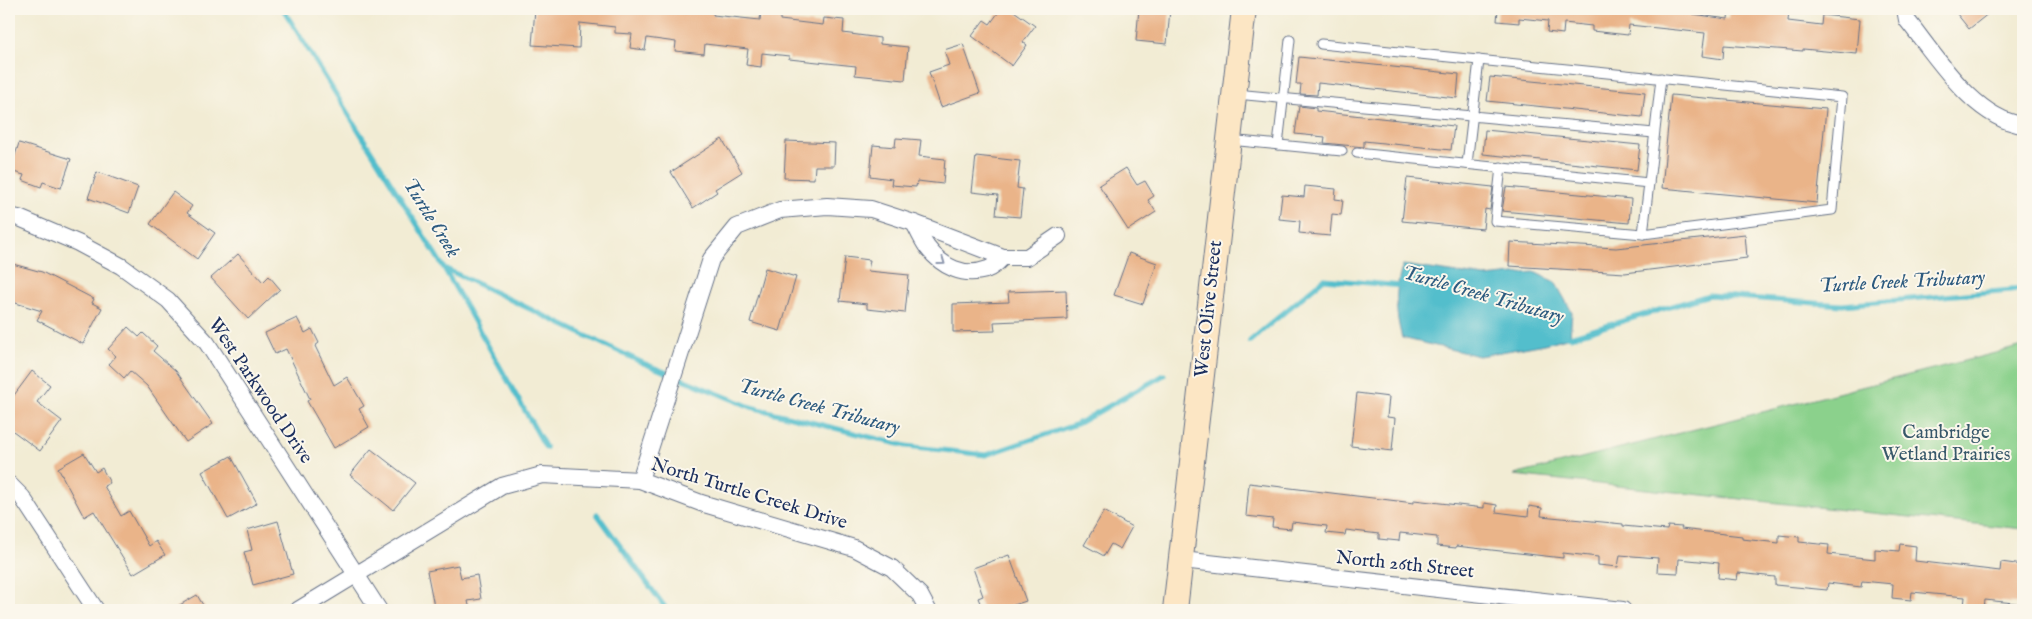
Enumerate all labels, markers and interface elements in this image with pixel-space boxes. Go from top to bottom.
water label: Turtle Creek [397,174,465,262]
street label: West Olive Street [1190,239,1228,379]
one-way arrow [936,256,946,265]
water label: Turtle Creek Tributary [1400,260,1567,330]
water label: Turtle Creek Tributary [1818,265,1986,299]
street label: West Parkwood Drive [202,314,318,469]
water label: Turtle Creek Tributary [735,373,903,441]
park label: Cambridge Wetland Prairies [1882,421,2010,467]
street label: North Turtle Creek Drive [648,453,850,535]
street label: North 26th Street [1335,546,1476,584]

